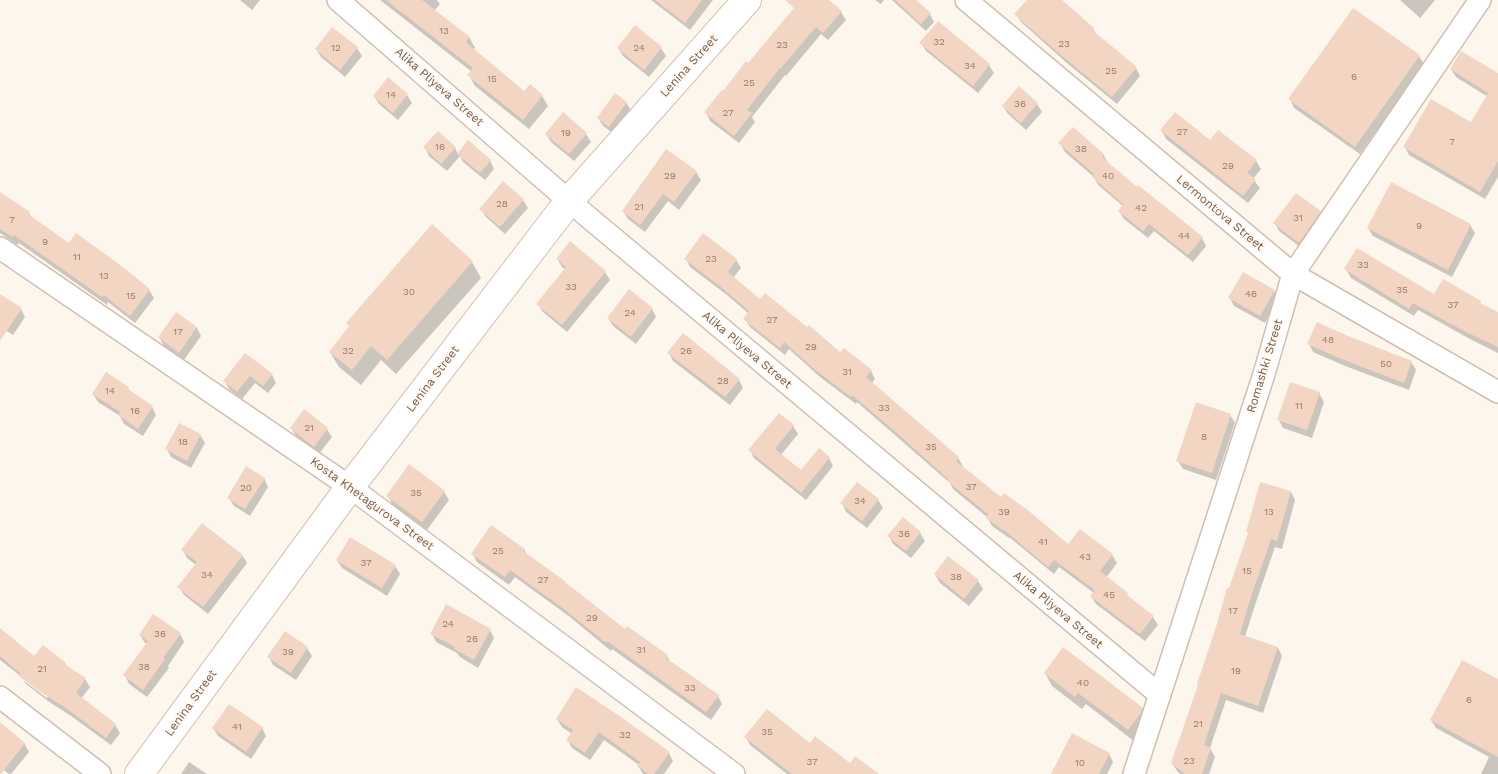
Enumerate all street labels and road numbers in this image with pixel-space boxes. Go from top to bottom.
street label: Lenina Street [657,32,721,100]
street label: Alika Pliyeva Street [392,45,486,129]
street label: Lermontova Street [1173,172,1267,254]
street label: Alika Pliyeva Street [699,308,795,392]
street label: Romashki Street [1244,317,1286,415]
street label: Lenina Street [403,343,463,415]
street label: Kosta Khetagurova Street [307,454,437,554]
street label: Alika Pliyeva Street [1010,568,1106,652]
street label: Lenina Street [162,667,220,739]

